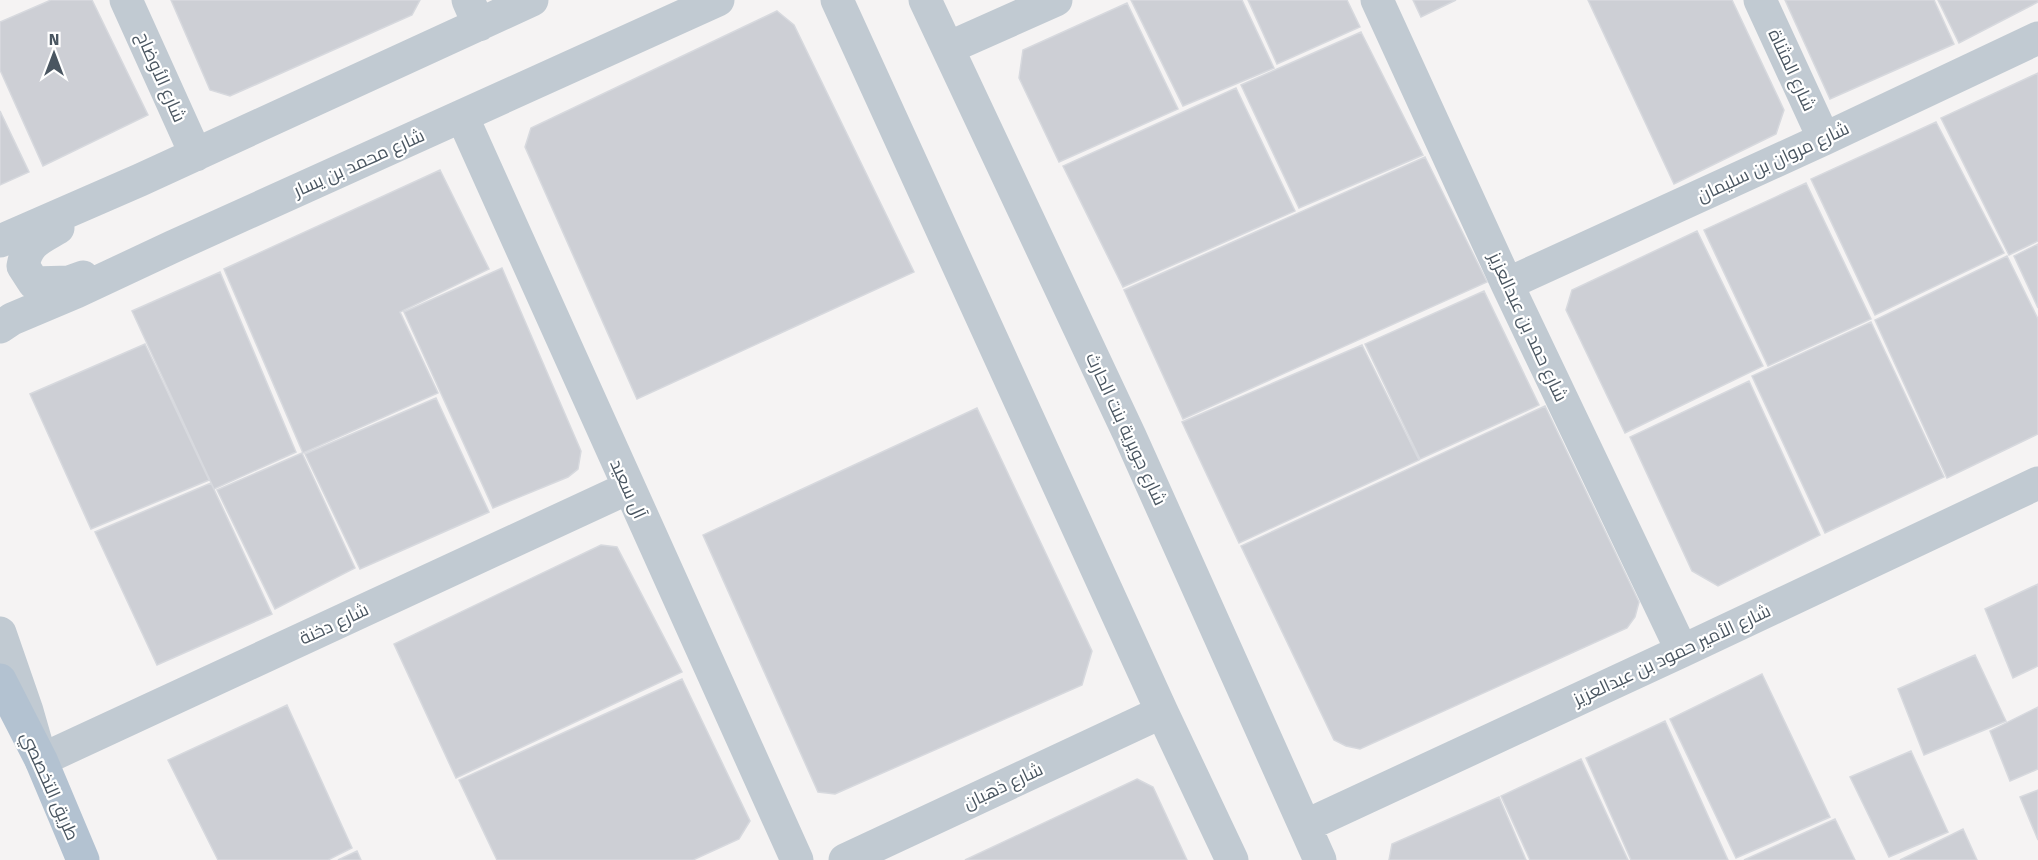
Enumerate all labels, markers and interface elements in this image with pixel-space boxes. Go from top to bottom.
north arrow [24,24,84,84]
street label: شارع المثناة [1763,25,1821,115]
street label: شارع الأوضاح [130,28,191,126]
text: N [49,30,59,49]
street label: شارع مروان بن سليمان [1693,117,1853,208]
street label: شارع محمد بن يسار [289,124,428,203]
street label: شارع حمد بن عبدالعزيز [1482,248,1572,406]
street label: شارع جويرية بنت الحارث [1080,349,1171,509]
street label: آل سعيد [605,456,651,522]
street label: شارع دخنة [296,598,373,651]
street label: شارع الأمير حمود بن عبدالعزيز [1569,600,1775,712]
street label: طريق التخصصي [14,728,84,844]
street label: شارع ذهبان [960,758,1047,815]

